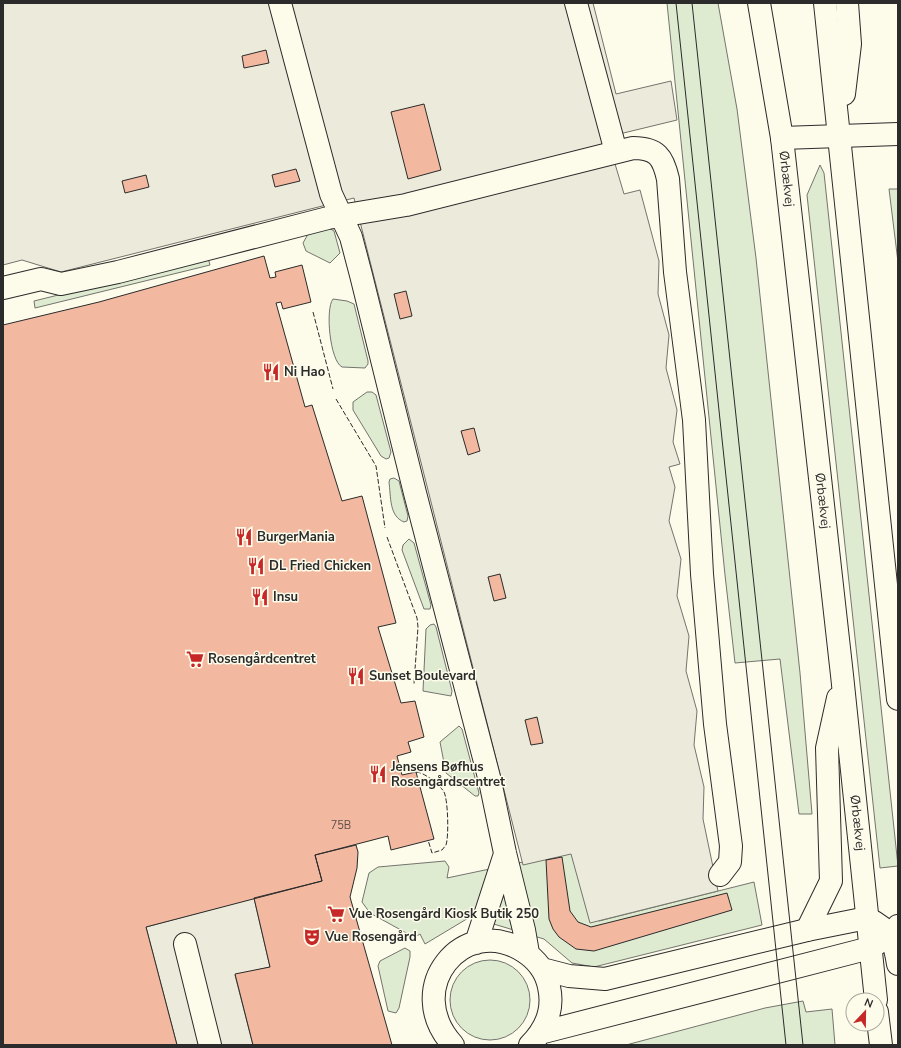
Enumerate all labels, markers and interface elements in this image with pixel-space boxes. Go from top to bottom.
street label: Ørbækvej [774,150,799,208]
restaurant icon: Ni Hao [261,362,281,382]
place label: Ni Hao [284,363,325,381]
street label: Ørbækvej [810,472,835,530]
restaurant icon: BurgerMania [234,527,254,547]
place label: BurgerMania [257,528,335,546]
restaurant icon: DL Fried Chicken [246,556,266,576]
place label: DL Fried Chicken [269,557,371,575]
restaurant icon: Insu [250,587,270,607]
place label: Insu [273,588,298,606]
supermarket icon: Rosengårdcentret [185,649,205,669]
place label: Rosengårdcentret [208,650,317,668]
restaurant icon: Sunset Boulevard [346,666,366,686]
place label: Sunset Boulevard [369,667,476,685]
place label: Jensens Bøfhus Rosengårdscentret [390,758,506,791]
restaurant icon: Jensens Bøfhus Rosengårdscentret [368,764,388,784]
street label: Ørbækvej [846,794,869,852]
house number: 75B [331,818,351,833]
supermarket icon: Vue Rosengård Kiosk Butik 250 [326,904,346,924]
place label: Vue Rosengård Kiosk Butik 250 [348,905,539,923]
theatre icon: Vue Rosengård [302,927,322,947]
place label: Vue Rosengård [324,928,417,946]
north arrow [845,992,885,1032]
text: N [862,995,875,1012]

